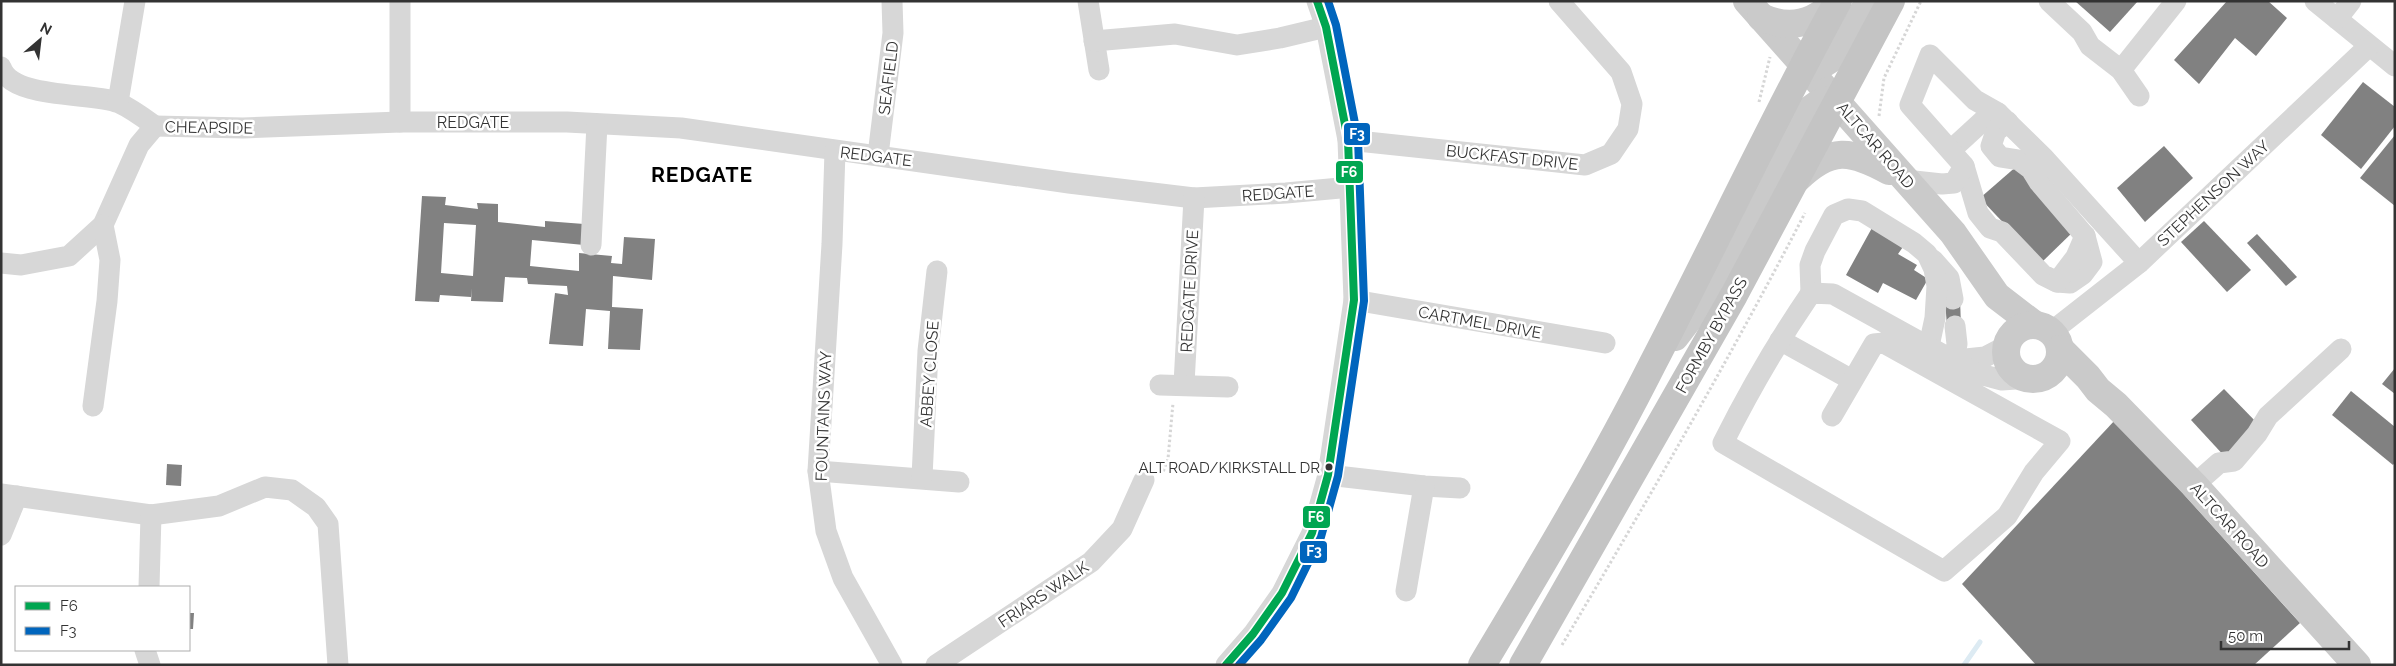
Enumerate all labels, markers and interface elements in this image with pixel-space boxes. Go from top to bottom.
north arrow [15,15,65,65]
text: N [38,19,55,38]
street label: SEAFIELD [875,40,902,116]
street label: ALTCAR ROAD [1833,98,1918,192]
street label: REDGATE [437,113,509,132]
street label: CHEAPSIDE [165,117,253,138]
line badge: F3 [1343,122,1371,146]
text: F3 [1349,126,1365,142]
street label: STEPHENSON WAY [2153,136,2274,250]
street label: BUCKFAST DRIVE [1445,141,1579,174]
street label: REDGATE [839,143,913,170]
line badge: F6 [1335,160,1364,184]
district label: REDGATE [651,162,753,187]
text: F6 [1341,164,1357,180]
street label: REDGATE [1241,181,1315,205]
street label: REDGATE DRIVE [1177,229,1202,353]
street label: FORMBY BYPASS [1672,274,1751,397]
street label: CARTMEL DRIVE [1417,302,1543,343]
street label: ABBEY CLOSE [916,320,943,428]
street label: FOUNTAINS WAY [812,350,835,482]
place label: ALT ROAD/KIRKSTALL DR [1138,459,1320,477]
marker: ALT ROAD/KIRKSTALL DR [1324,462,1334,472]
street label: ALTCAR ROAD [2186,479,2273,572]
line badge: F6 [1302,505,1331,529]
text: F6 [1308,509,1324,525]
line badge: F3 [1299,540,1328,564]
text: F3 [1306,543,1322,559]
street label: FRIARS WALK [995,557,1093,632]
legend [15,586,190,651]
text: F6 [60,597,78,615]
scale bar [2221,618,2348,650]
text: F3 [60,622,76,640]
text: 50 m [2228,627,2263,645]

